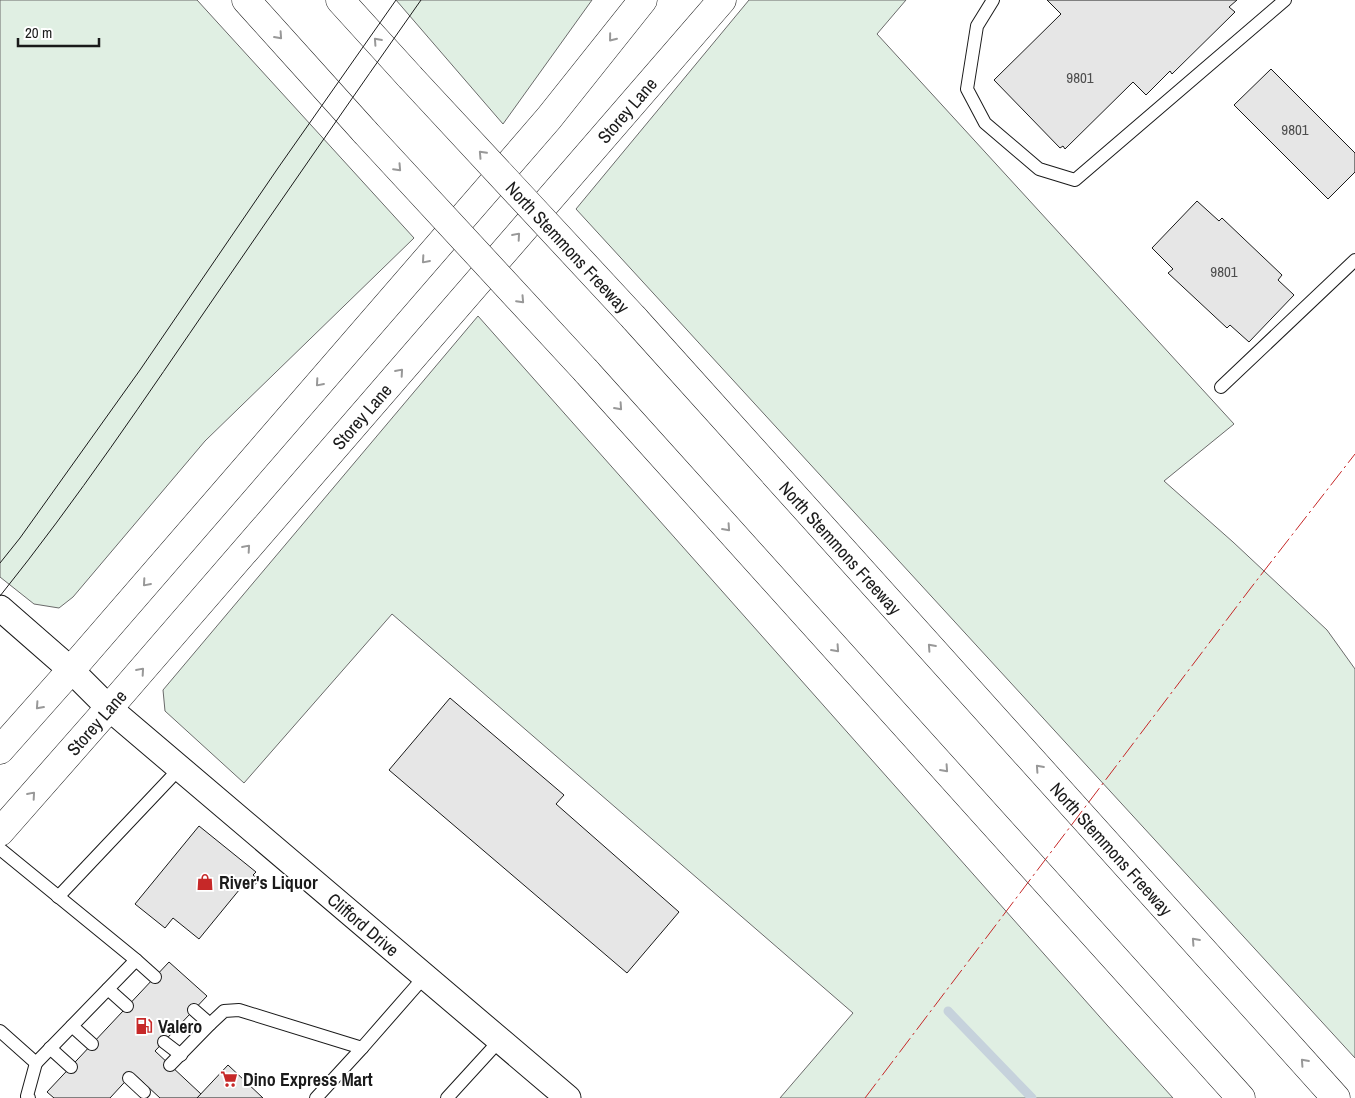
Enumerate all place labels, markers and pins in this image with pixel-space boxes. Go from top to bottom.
place label: River's Liquor [219,870,318,895]
shop icon: River's Liquor [195,872,215,892]
place label: Valero [158,1014,202,1039]
fuel station icon: Valero [134,1016,154,1036]
place label: Dino Express Mart [243,1067,373,1092]
supermarket icon: Dino Express Mart [219,1069,239,1089]

